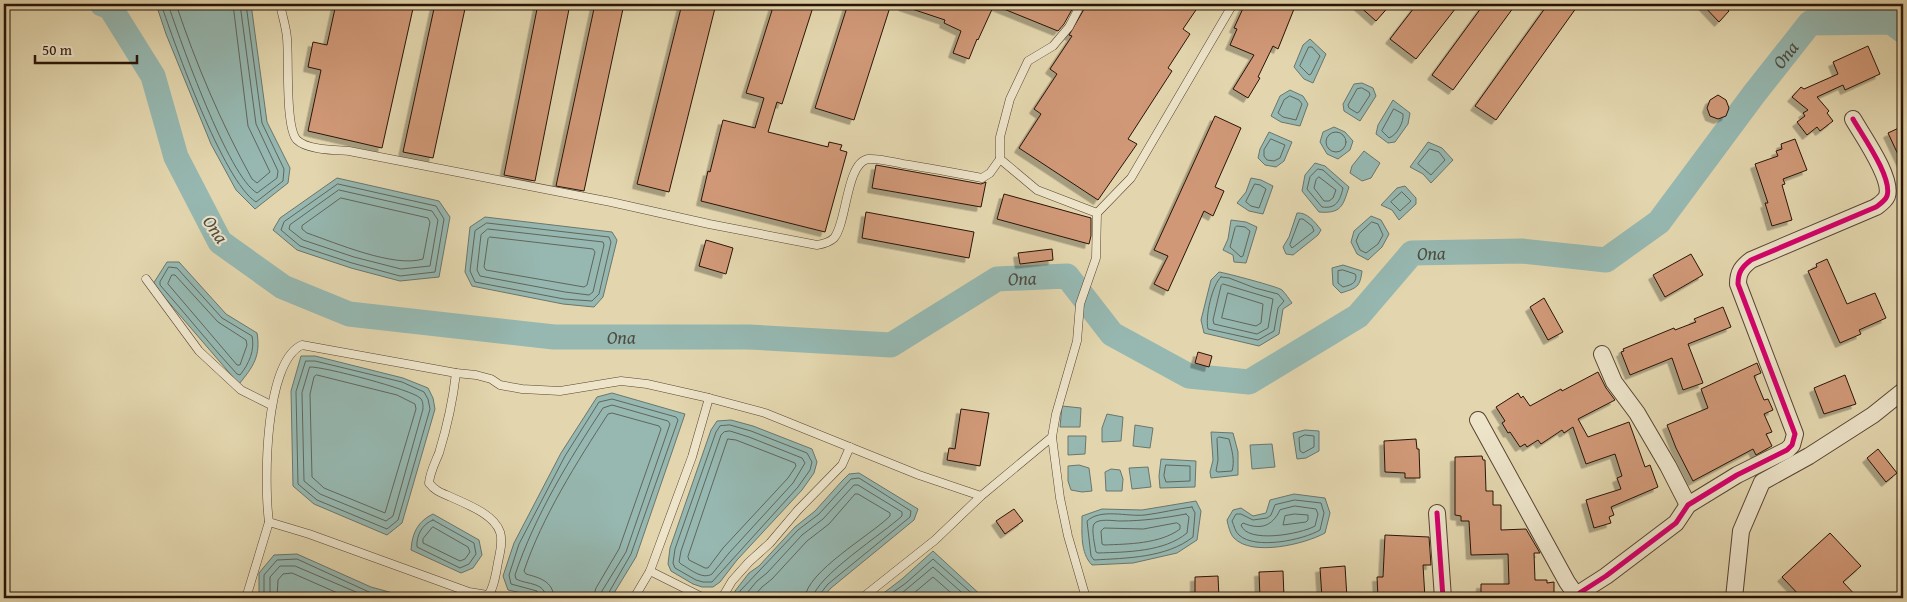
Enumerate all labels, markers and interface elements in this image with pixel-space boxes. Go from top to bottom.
scale bar [35,32,138,64]
water label: Ona [1765,34,1805,75]
text: 50 m [42,39,73,60]
water label: Ona [196,209,236,249]
water label: Ona [1417,238,1446,267]
water label: Ona [1007,263,1037,293]
water label: Ona [607,323,636,351]

